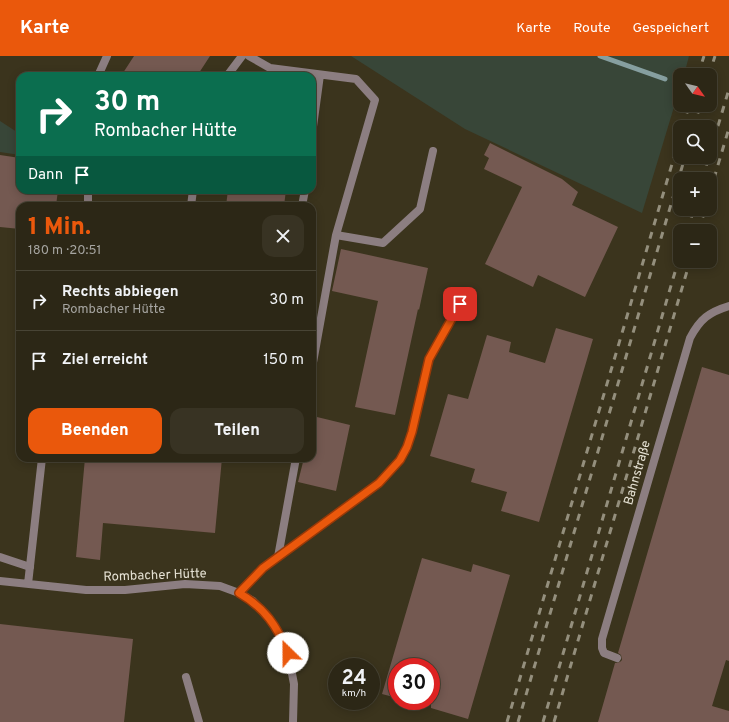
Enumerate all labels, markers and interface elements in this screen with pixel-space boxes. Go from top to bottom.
text: Karte [20,16,70,40]
text: Karte [516,20,551,37]
text: Route [573,20,610,37]
text: Gespeichert [632,20,709,37]
north arrow [673,68,717,112]
map controls [673,68,717,268]
text: 30 m [94,85,160,121]
icon: right [28,88,80,140]
text: Rombacher Hütte [94,120,237,143]
button: search [673,120,717,164]
icon: arrive [71,164,93,186]
text: Dann [28,166,63,185]
button: + [673,172,717,216]
text: 1 Min. [28,213,91,243]
button: close [262,215,304,257]
button: − [673,224,717,268]
text: 180 m · 20:51 [28,243,101,259]
text: Rechts abbiegen [62,283,179,302]
pin [443,287,477,321]
icon: right [28,290,50,312]
text: 30 m [269,291,304,310]
icon: arrive [449,293,471,315]
text: Rombacher Hütte [62,302,165,318]
icon: arrive [28,350,50,372]
text: Ziel erreicht [62,351,148,370]
text: 150 m [263,351,304,370]
button: Beenden [28,408,162,454]
button: Teilen [170,408,304,454]
street label: Bahnstraße [621,439,655,507]
street label: Rombacher Hütte [103,566,207,586]
position arrow [267,632,309,674]
speed limit sign: 30 [388,658,440,710]
text: 24 [341,666,367,692]
text: km/h [342,687,366,700]

